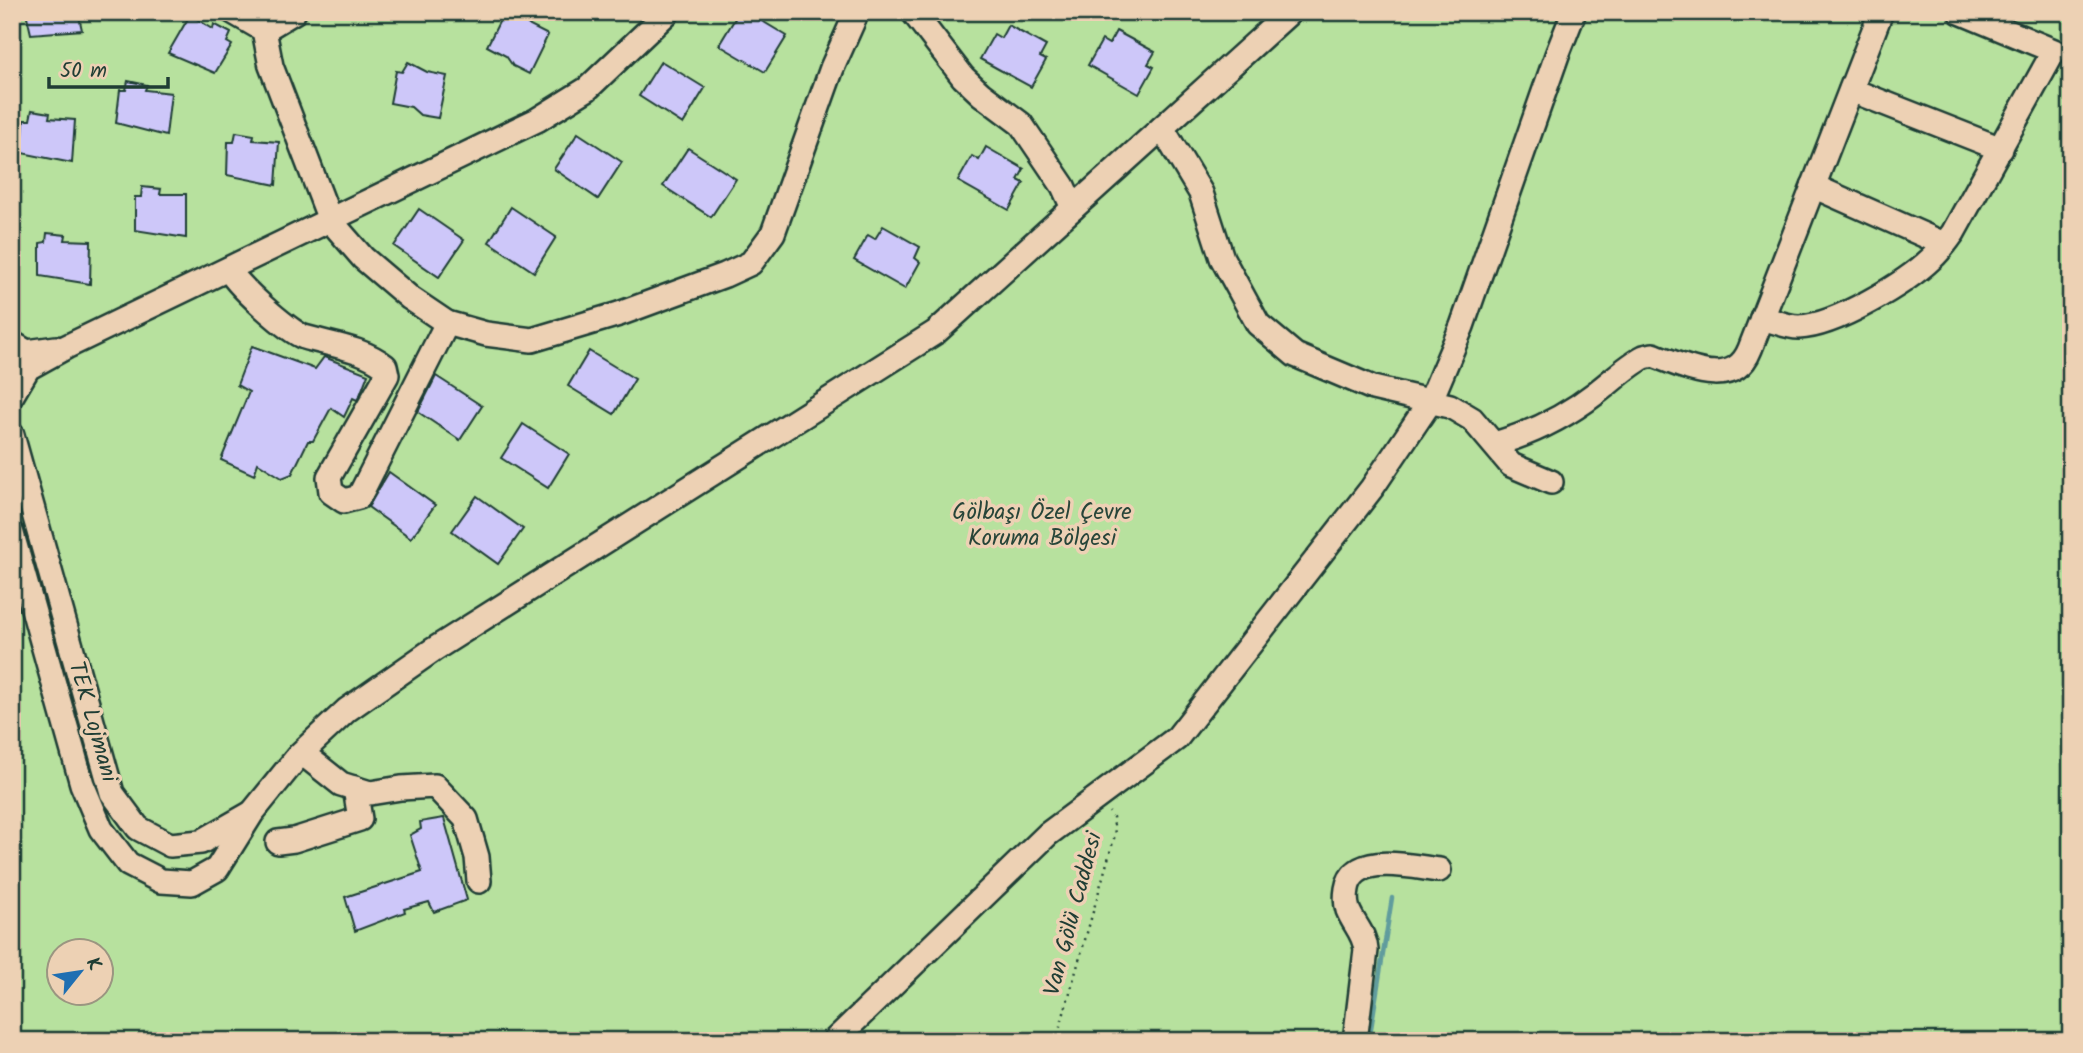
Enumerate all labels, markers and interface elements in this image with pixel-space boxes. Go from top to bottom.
scale bar [49,46,168,90]
text: 50 m [60,55,107,88]
park label: Gölbaşı Özel Çevre Koruma Bölgesi [952,495,1132,557]
street label: TEK Lojmani [58,657,127,788]
street label: Van Gölü Caddesi [1035,827,1114,1000]
north arrow [46,937,116,1007]
text: K [77,952,109,977]

